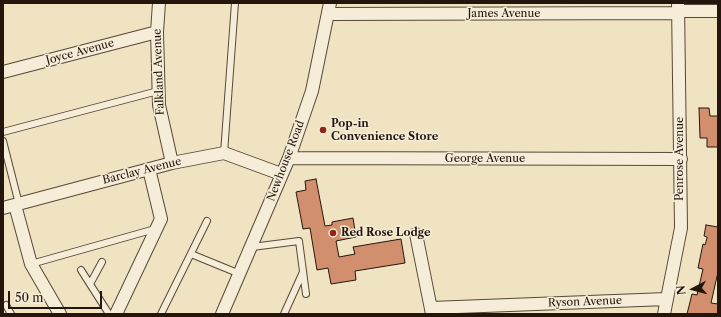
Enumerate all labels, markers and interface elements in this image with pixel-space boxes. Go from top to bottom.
street label: James Avenue [468,7,540,21]
street label: Falkland Avenue [151,28,167,116]
street label: Joyce Avenue [45,37,115,67]
place label: Pop-in Convenience Store [331,117,438,143]
street label: Penrose Avenue [673,117,687,201]
street label: Newhouse Road [265,119,307,203]
marker: Pop-in Convenience Store [318,125,328,135]
street label: George Avenue [445,152,525,166]
street label: Barclay Avenue [101,155,183,187]
place label: Red Rose Lodge [341,226,431,240]
marker: Red Rose Lodge [328,228,338,238]
north arrow [673,269,713,309]
scale bar [10,283,104,309]
text: N [674,285,689,296]
text: 50 m [15,290,44,305]
street label: Ryson Avenue [548,294,622,310]

